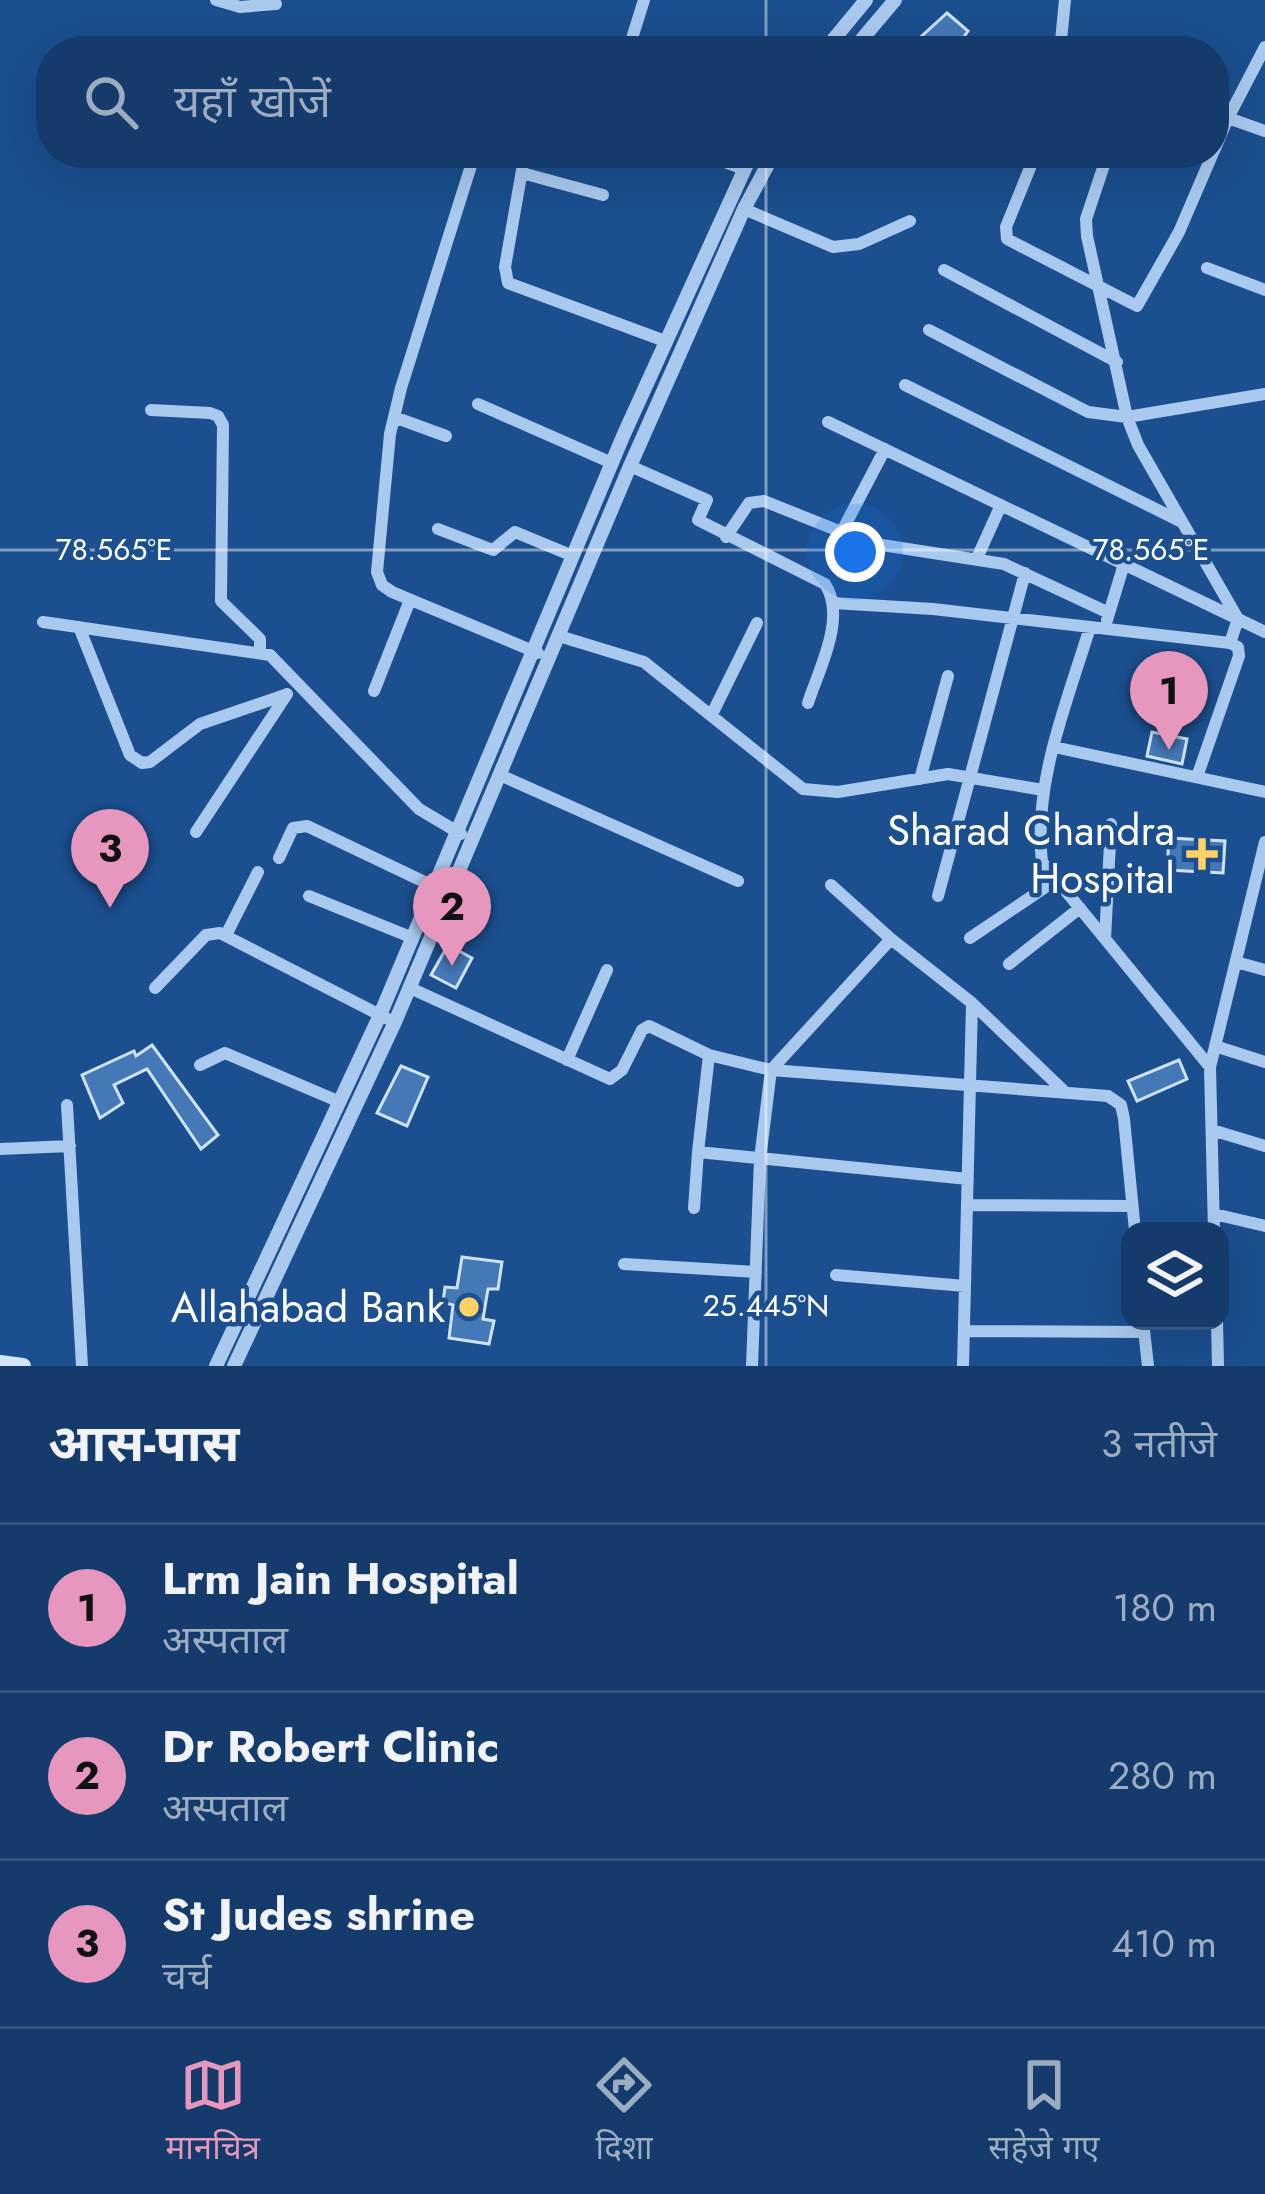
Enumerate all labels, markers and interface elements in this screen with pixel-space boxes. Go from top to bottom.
search box [36,36,1229,168]
icon: search [78,69,144,135]
text: यहाँ खोजें [174,69,331,134]
your location [825,522,885,582]
text: 78.565°E [56,528,172,571]
text: 78.565°E [1093,528,1209,571]
pin: 1 [1130,651,1208,750]
place label: Sharad Chandra Hospital [887,800,1175,909]
pin: 3 [71,809,149,908]
marker: Sharad Chandra Hospital [1186,838,1218,870]
pin: 2 [413,867,491,966]
map controls [1121,1222,1229,1330]
button: layers [1121,1222,1229,1330]
place label: Allahabad Bank [171,1277,446,1338]
text: 25.445°N [703,1284,829,1327]
marker: Allahabad Bank [456,1294,482,1320]
text: आस-पास [48,1406,239,1480]
text: 3 नतीजे [1101,1415,1217,1472]
text: Lrm Jain Hospital [162,1546,519,1611]
text: 1 [77,1579,97,1636]
text: 180 m [1113,1579,1217,1636]
text: अस्पताल [162,1611,288,1668]
text: Dr Robert Clinic [162,1714,499,1779]
text: 2 [74,1747,100,1804]
text: 280 m [1108,1747,1217,1804]
text: अस्पताल [162,1779,288,1836]
text: St Judes shrine [162,1882,475,1947]
text: 3 [75,1915,99,1972]
text: 410 m [1111,1915,1217,1972]
text: चर्च [162,1947,212,2004]
tab: मानचित्र [166,2052,260,2172]
tab: दिशा [591,2052,657,2172]
tab: सहेजे गए [988,2052,1099,2172]

